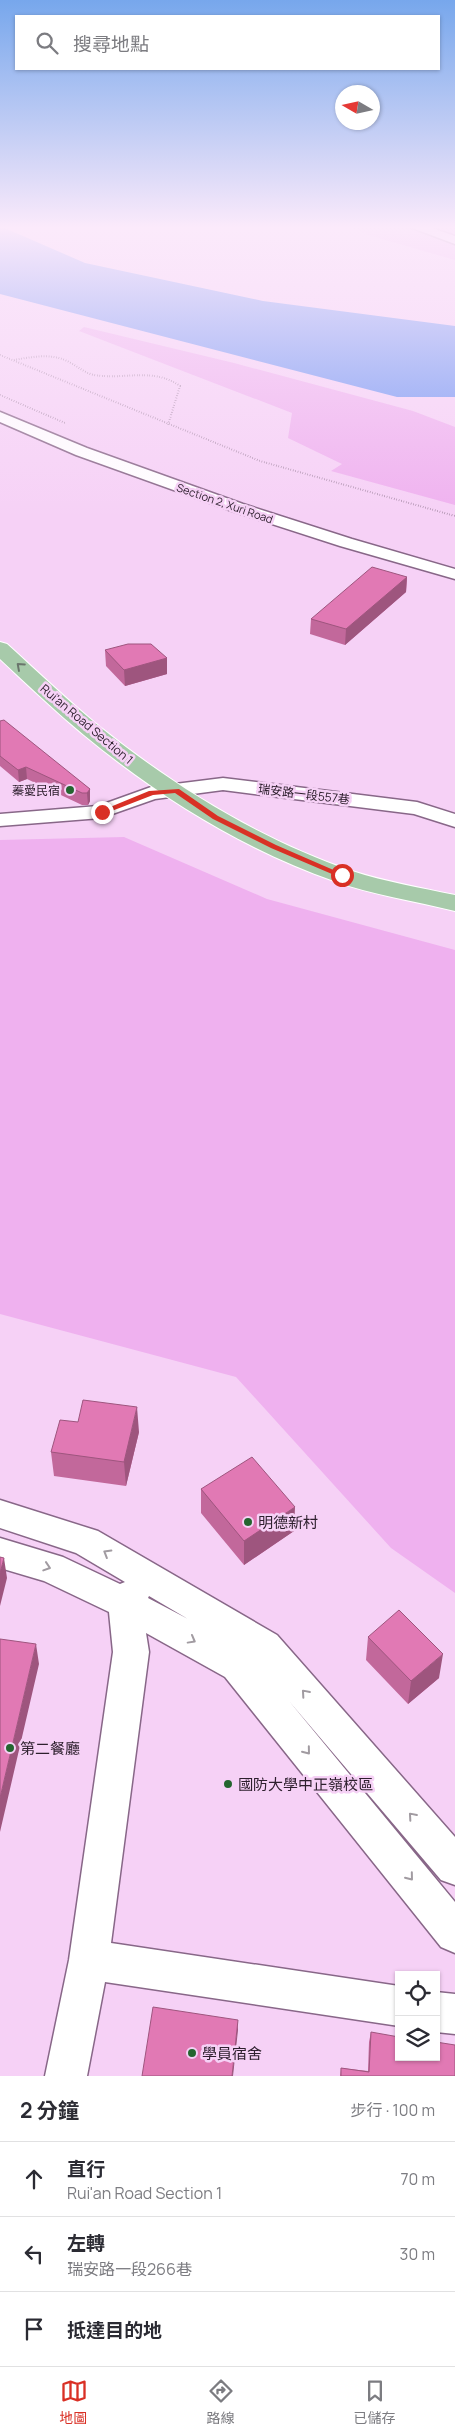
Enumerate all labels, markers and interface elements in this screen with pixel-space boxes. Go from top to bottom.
search box [15,15,440,70]
icon: search [33,29,61,57]
text: 搜尋地點 [73,31,149,57]
north arrow [335,85,380,130]
street label: Section 2, Xuri Road [175,479,275,527]
one-way arrow [16,663,25,672]
street label: Rui'an Road Section 1 [37,680,137,768]
street label: 瑞安路一段557巷 [257,780,351,808]
place label: 蓁愛民宿 [12,782,60,799]
marker: 蓁愛民宿 [64,784,76,796]
route end [91,801,114,824]
route start [331,864,354,887]
place label: 明德新村 [258,1512,318,1533]
marker: 明德新村 [242,1516,254,1528]
one-way arrow [103,1550,112,1560]
one-way arrow [42,1561,51,1571]
one-way arrow [186,1634,195,1644]
one-way arrow [302,1690,311,1699]
place label: 第二餐廳 [20,1738,80,1759]
marker: 第二餐廳 [4,1742,16,1754]
one-way arrow [302,1745,310,1754]
place label: 國防大學中正嶺校區 [238,1774,373,1795]
marker: 國防大學中正嶺校區 [222,1778,234,1790]
one-way arrow [409,1813,417,1822]
one-way arrow [404,1871,412,1880]
map controls [395,1971,440,2061]
button: locate [395,1971,440,2016]
button: layers [395,2016,440,2061]
place label: 學員宿舍 [202,2043,262,2064]
marker: 學員宿舍 [186,2047,198,2059]
text: 2 分鐘 [20,2096,79,2124]
text: 步行 · 100 m [350,2099,435,2121]
text: 直行 [67,2156,105,2182]
icon: ahead [20,2165,48,2193]
text: 70 m [400,2168,435,2190]
text: Rui'an Road Section 1 [67,2182,222,2204]
text: 左轉 [67,2230,105,2256]
icon: left [20,2240,48,2268]
text: 30 m [400,2243,435,2265]
text: 瑞安路一段266巷 [67,2258,192,2280]
icon: arrive [20,2315,48,2343]
text: 抵達目的地 [67,2317,162,2343]
tab: 地圖 [60,2377,88,2427]
tab: 路線 [207,2377,235,2427]
tab: 已儲存 [354,2377,396,2427]

